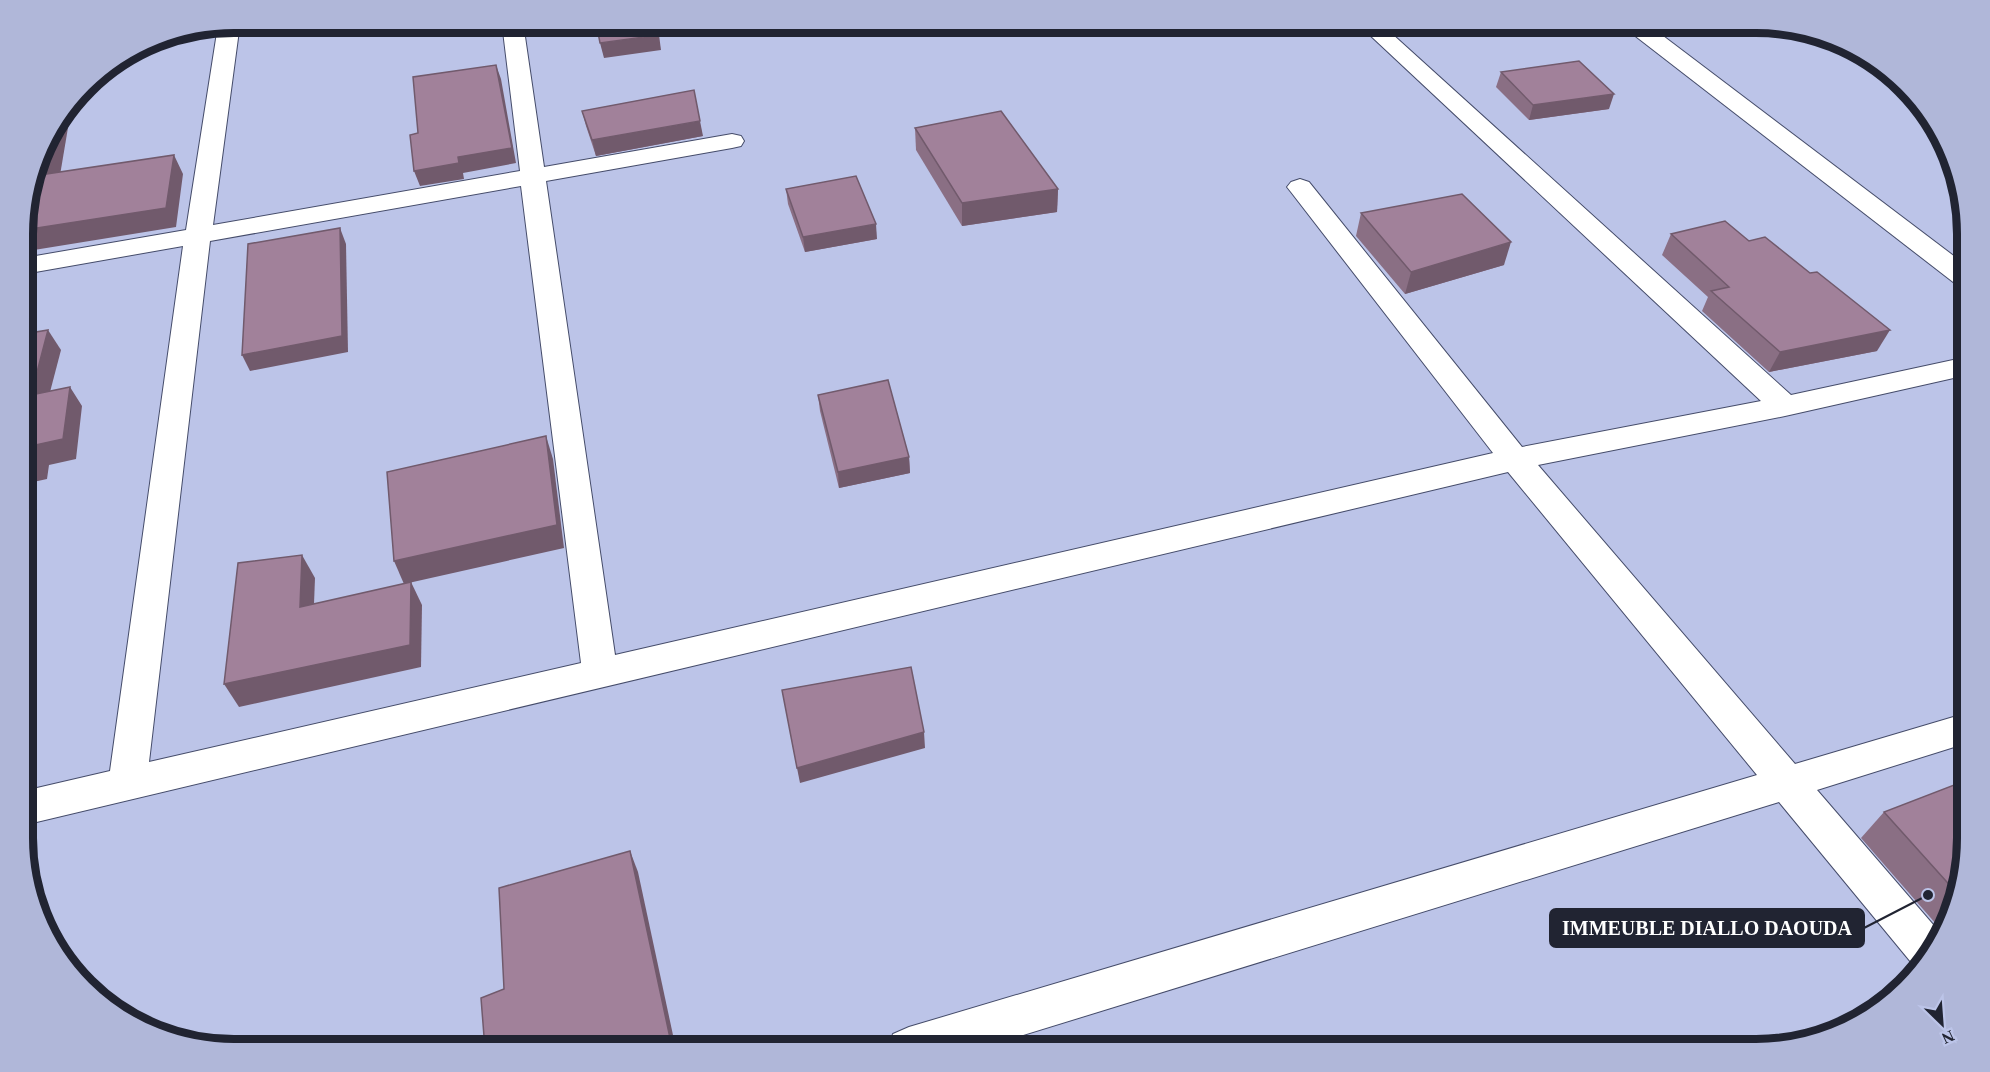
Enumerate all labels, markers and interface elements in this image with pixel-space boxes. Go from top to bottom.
callout: IMMEUBLE DIALLO DAOUDA [1550,909,1864,947]
text: IMMEUBLE DIALLO DAOUDA [1562,917,1853,939]
north arrow [1912,994,1972,1054]
text: N [1939,1027,1957,1047]

